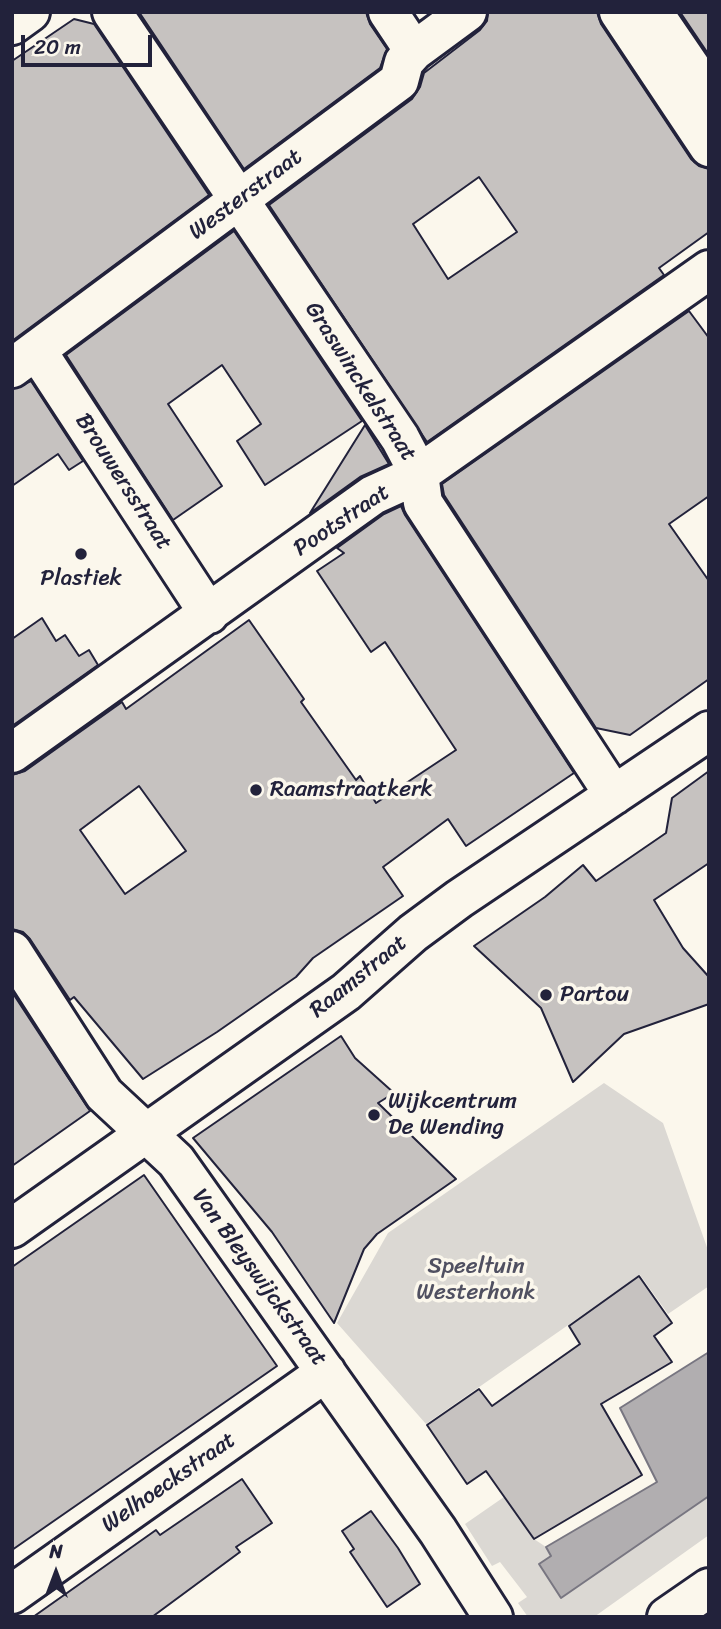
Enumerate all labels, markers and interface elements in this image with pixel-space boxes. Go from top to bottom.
scale bar [24,21,156,65]
text: 20 m [34,28,81,66]
street label: Westerstraat [184,143,308,247]
street label: Graswinckelstraat [298,297,422,467]
street label: Brouwersstraat [69,408,177,556]
street label: Pootstraat [289,479,395,563]
marker: Plastiek [73,546,89,562]
place label: Plastiek [40,565,122,593]
place label: Raamstraatkerk [270,776,433,804]
marker: Raamstraatkerk [248,782,264,798]
street label: Raamstraat [305,929,413,1025]
place label: Partou [560,981,629,1009]
marker: Partou [538,987,554,1003]
place label: Wijkcentrum De Wending [388,1088,517,1142]
marker: Wijkcentrum De Wending [366,1107,382,1123]
street label: Van Bleyswijckstraat [186,1184,332,1372]
park label: Speeltuin Westerhonk [416,1253,536,1307]
street label: Welhoeckstraat [97,1427,241,1539]
text: N [49,1535,63,1568]
north arrow [21,1538,91,1608]

